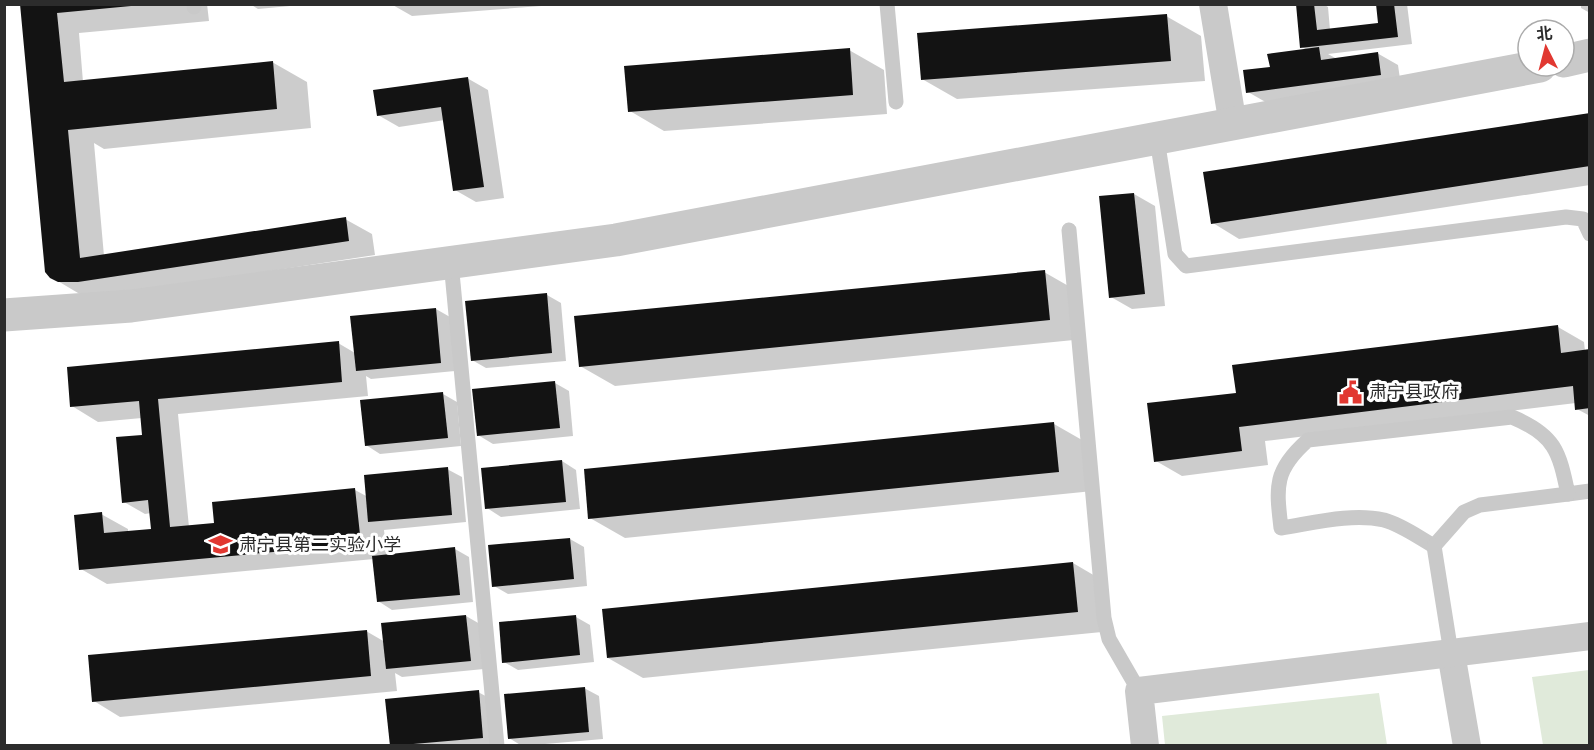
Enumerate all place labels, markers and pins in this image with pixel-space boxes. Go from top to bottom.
public building icon: 肃宁县政府 [1338,379,1364,405]
place label: 肃宁县政府 [1369,379,1459,405]
school or university icon: 肃宁县第二实验小学 [208,532,234,558]
place label: 肃宁县第二实验小学 [239,532,401,558]

